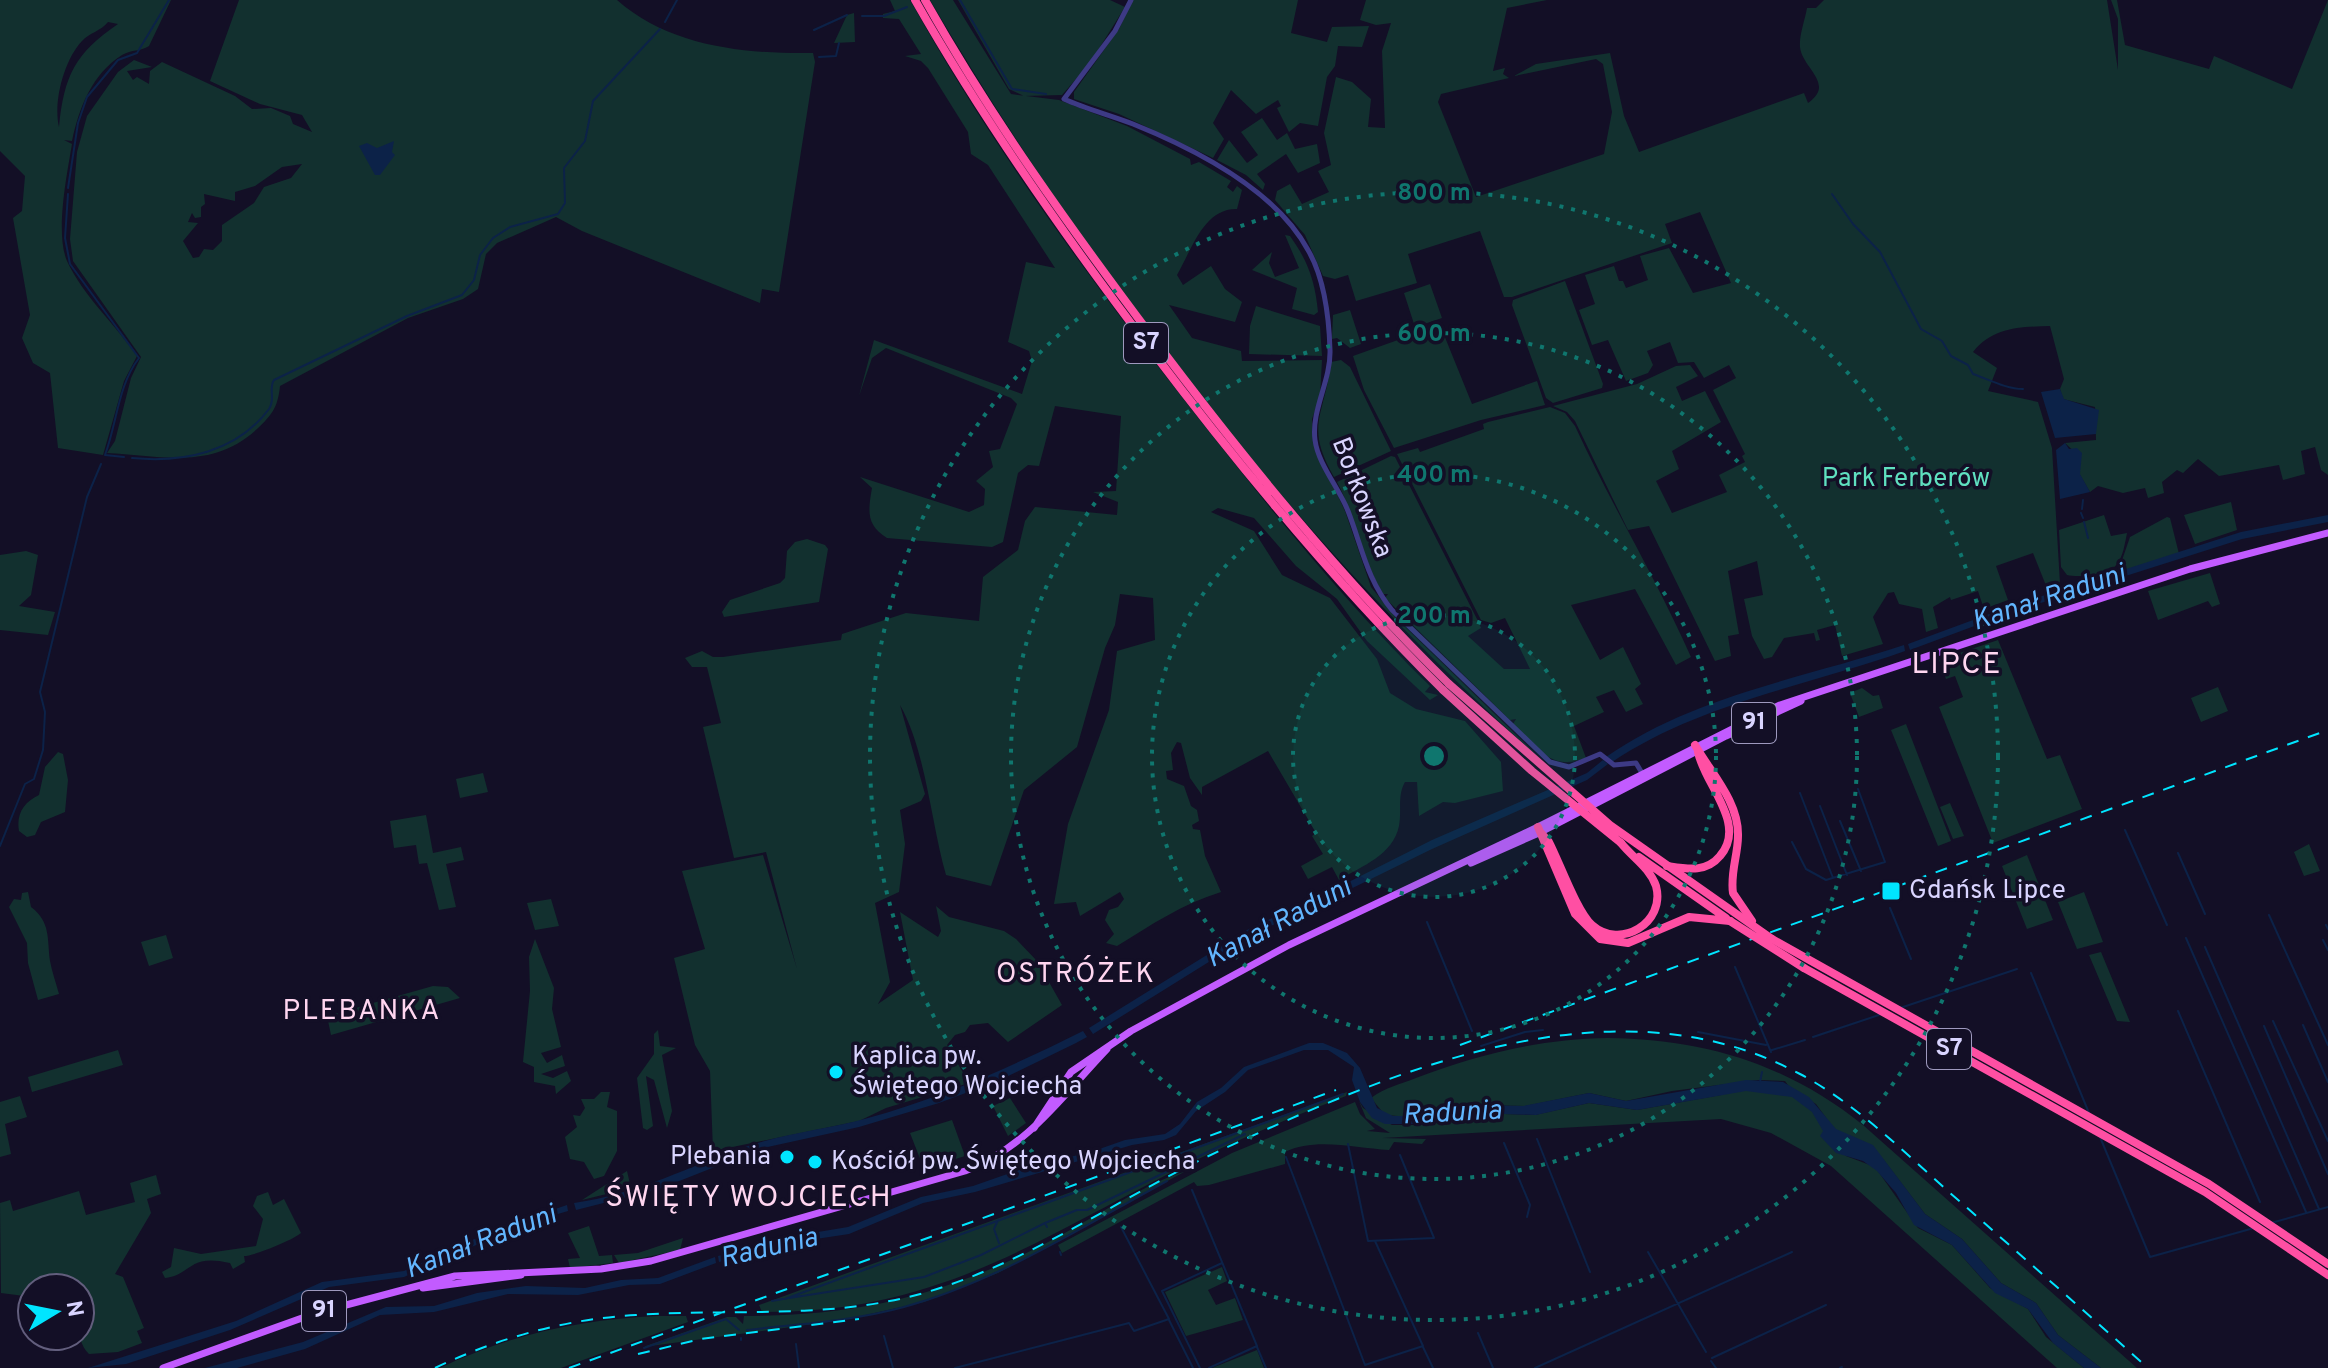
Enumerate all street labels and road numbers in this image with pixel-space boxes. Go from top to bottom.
road number: S7 [1124,323,1168,363]
street label: Borkowska [1323,433,1399,563]
road number: 91 [1732,703,1776,743]
road number: S7 [1927,1029,1971,1069]
road number: 91 [302,1291,346,1331]

